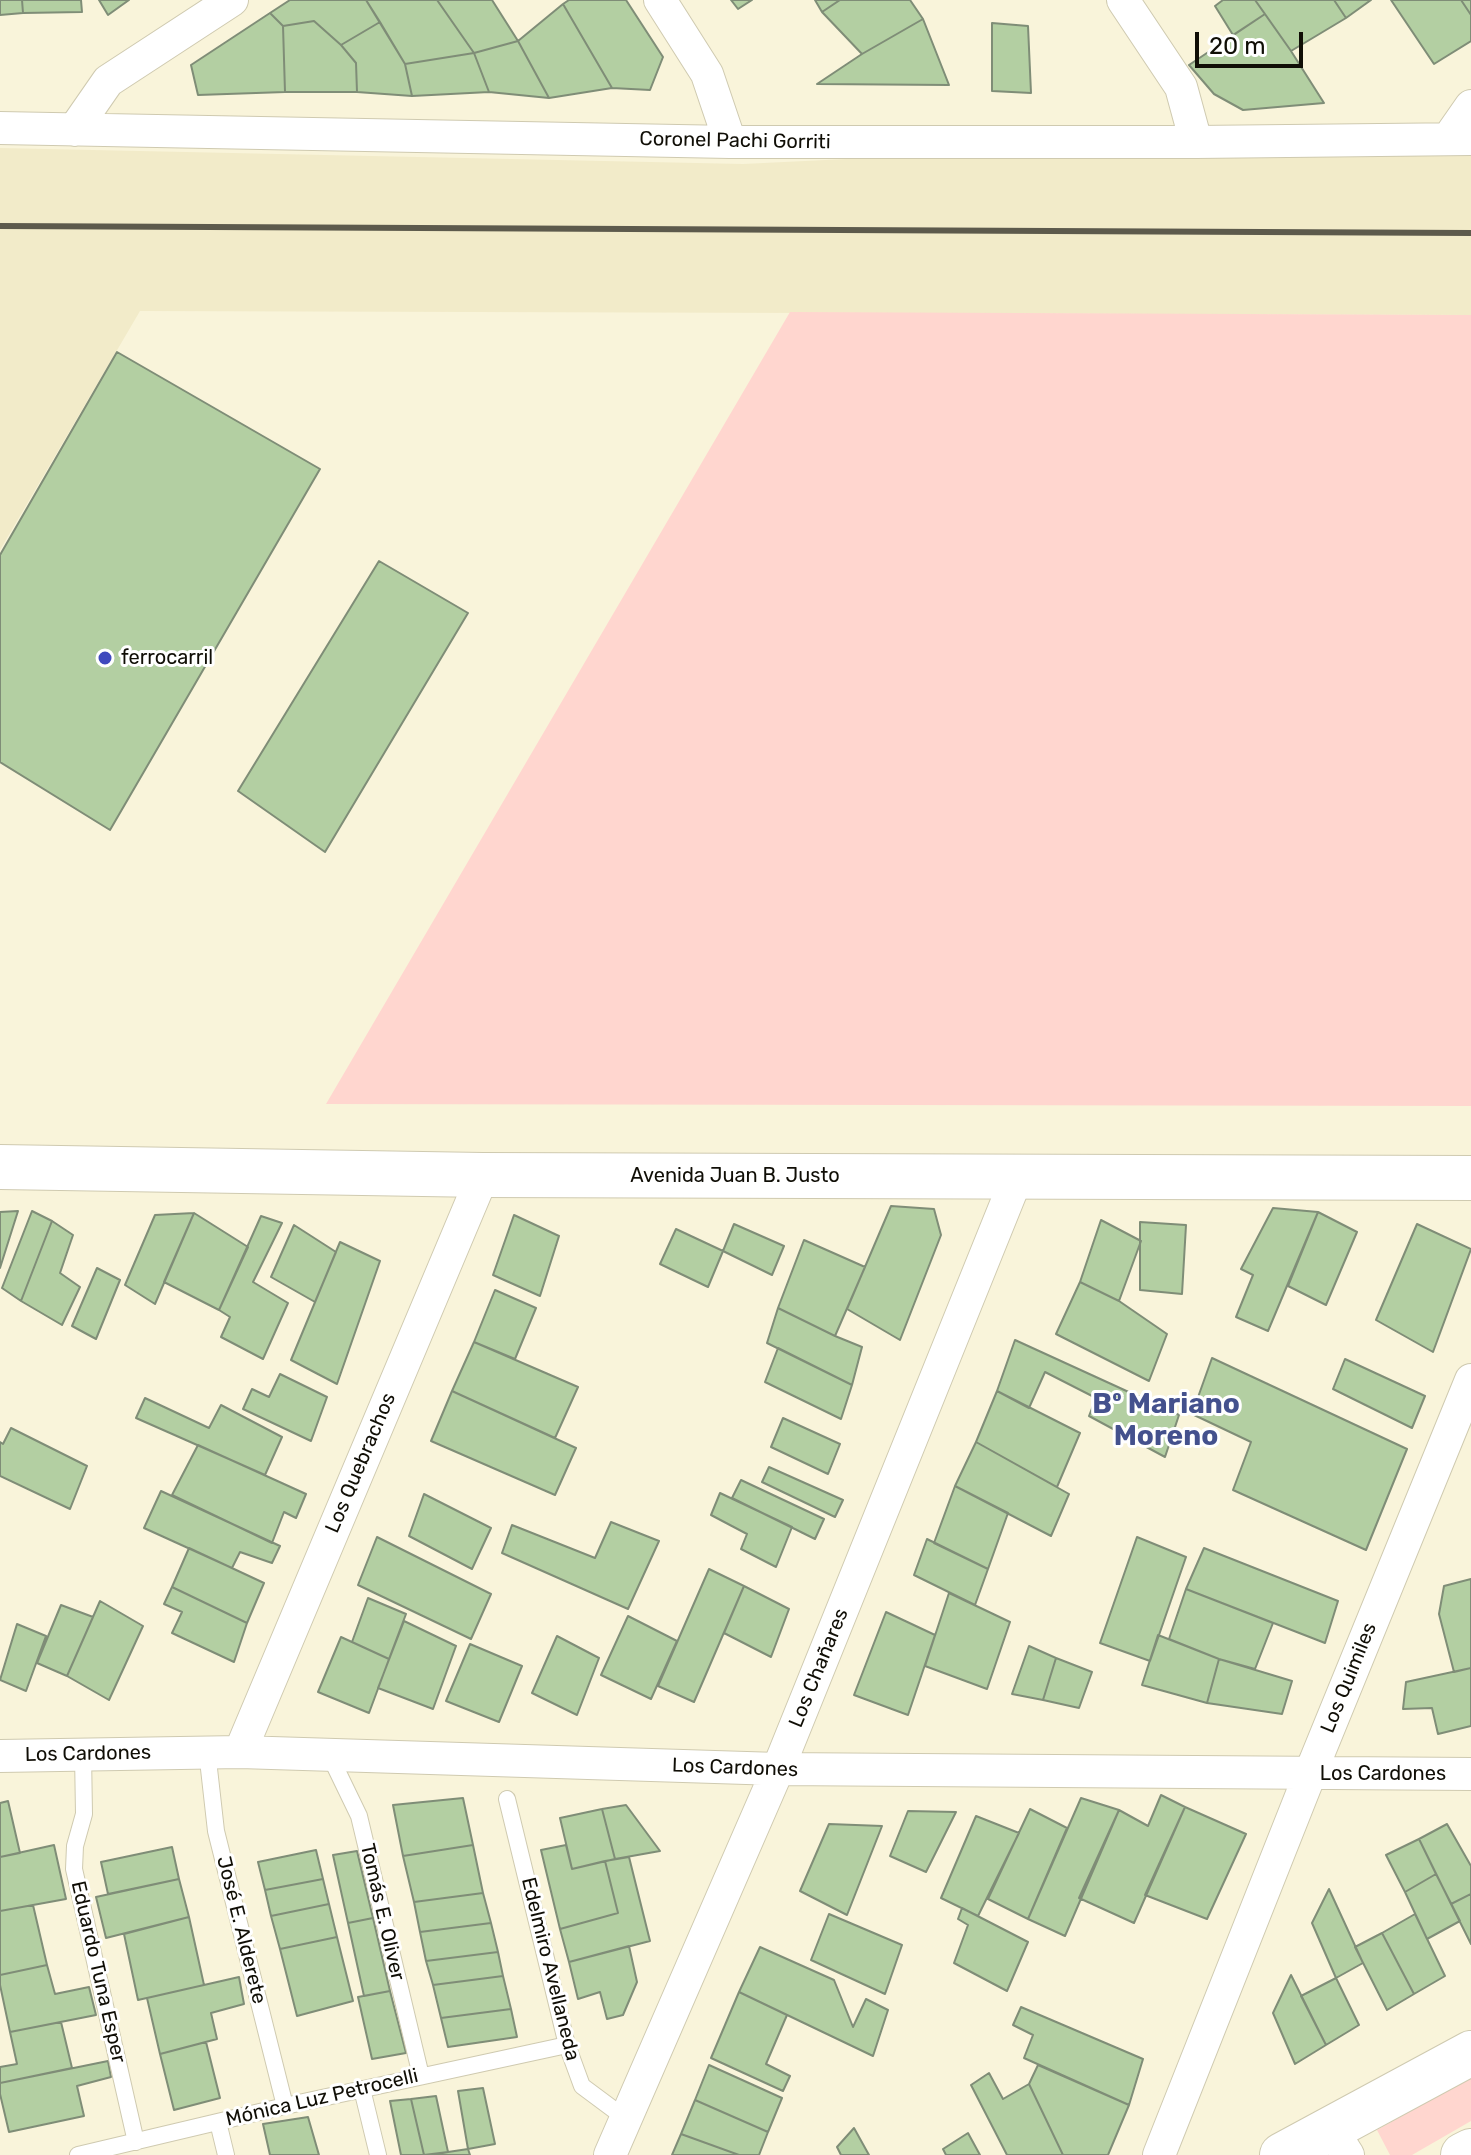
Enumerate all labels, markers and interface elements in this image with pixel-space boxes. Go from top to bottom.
scale bar [1199,16,1307,66]
text: 20 m [1209,32,1266,60]
street label: Coronel Pachi Gorriti [639,127,831,155]
place label: ferrocarril [121,646,213,670]
marker: ferrocarril [96,649,114,667]
street label: Avenida Juan B. Justo [630,1164,840,1188]
district label: Bº Mariano Moreno [1092,1388,1240,1454]
street label: Los Quebrachos [321,1389,401,1537]
street label: Los Chañares [784,1605,854,1731]
street label: Los Quimiles [1316,1619,1382,1737]
street label: Los Cardones [25,1741,151,1767]
street label: Los Cardones [671,1754,799,1782]
street label: Los Cardones [1320,1762,1446,1786]
street label: Tomás E. Oliver [355,1841,409,1983]
street label: José E. Alderete [211,1854,271,2006]
street label: Edelmiro Avellaneda [516,1875,584,2063]
street label: Eduardo Tuna Esper [65,1879,131,2065]
street label: Mónica Luz Petrocelli [223,2064,421,2132]

